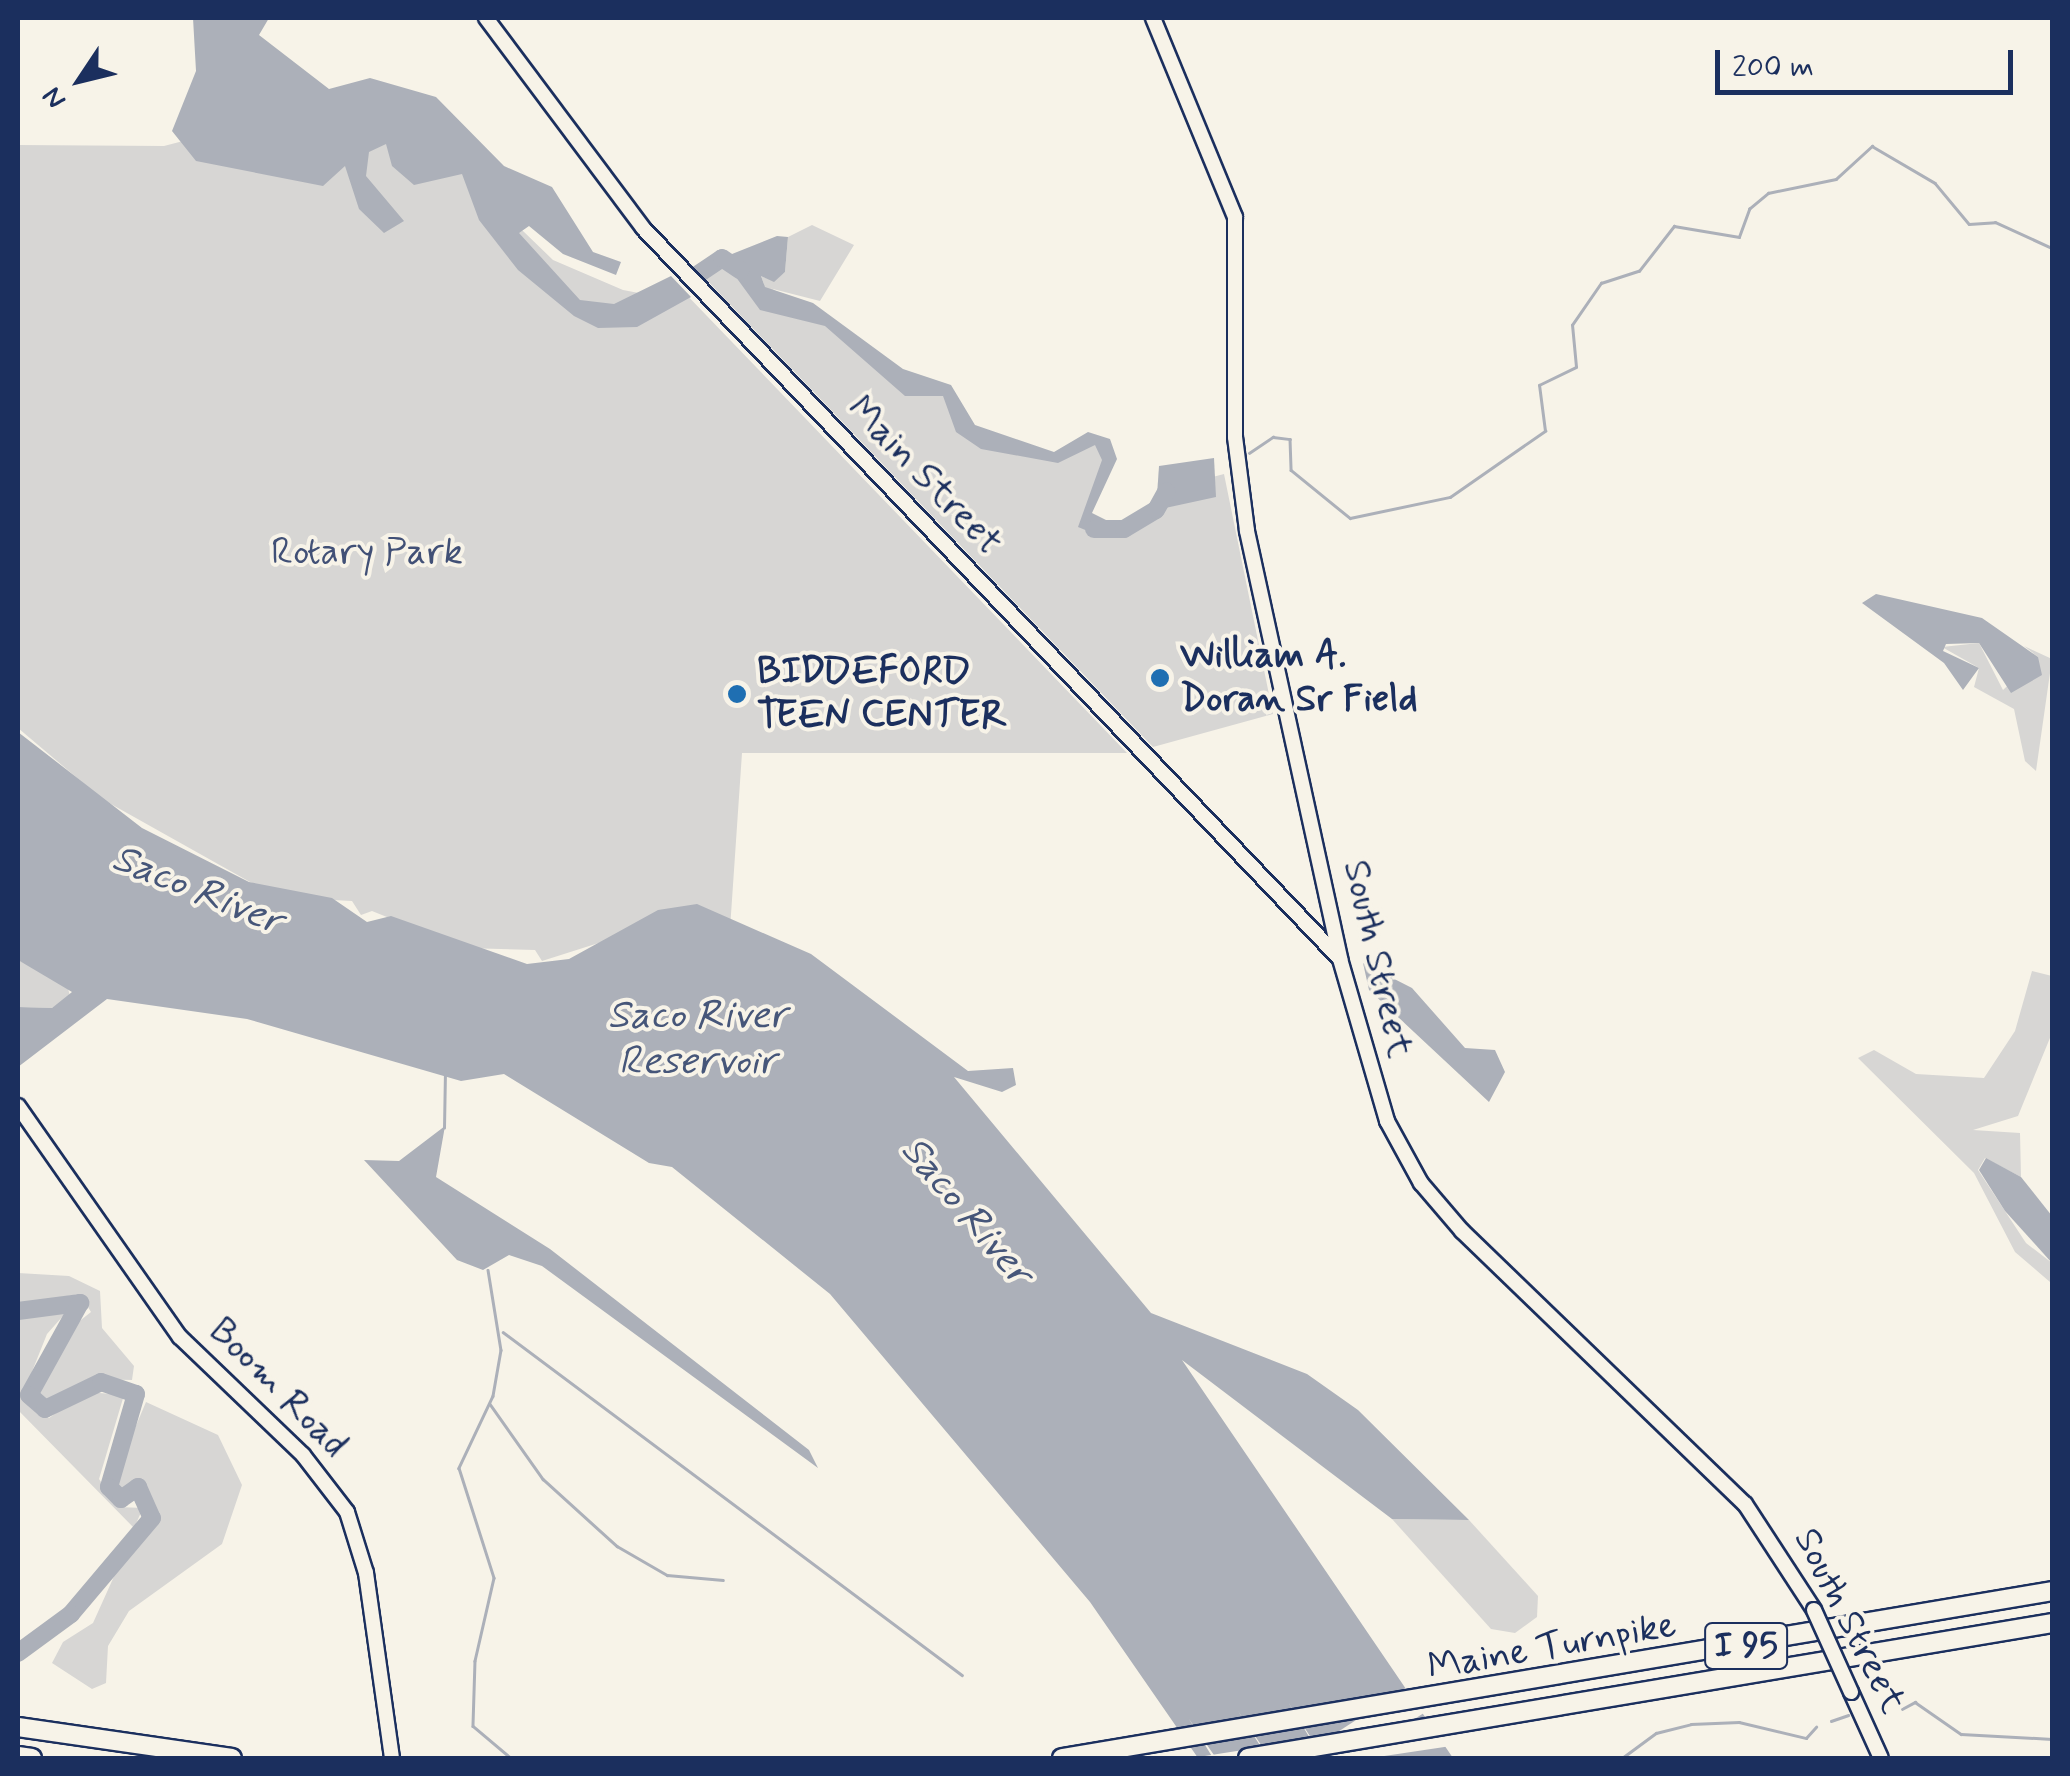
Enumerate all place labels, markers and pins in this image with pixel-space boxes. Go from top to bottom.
place label: William A. Doran Sr Field [1180,633,1417,722]
place label: BIDDEFORD TEEN CENTER [757,649,1010,738]
marker: William A. Doran Sr Field [1149,667,1171,689]
marker: BIDDEFORD TEEN CENTER [726,683,748,705]

